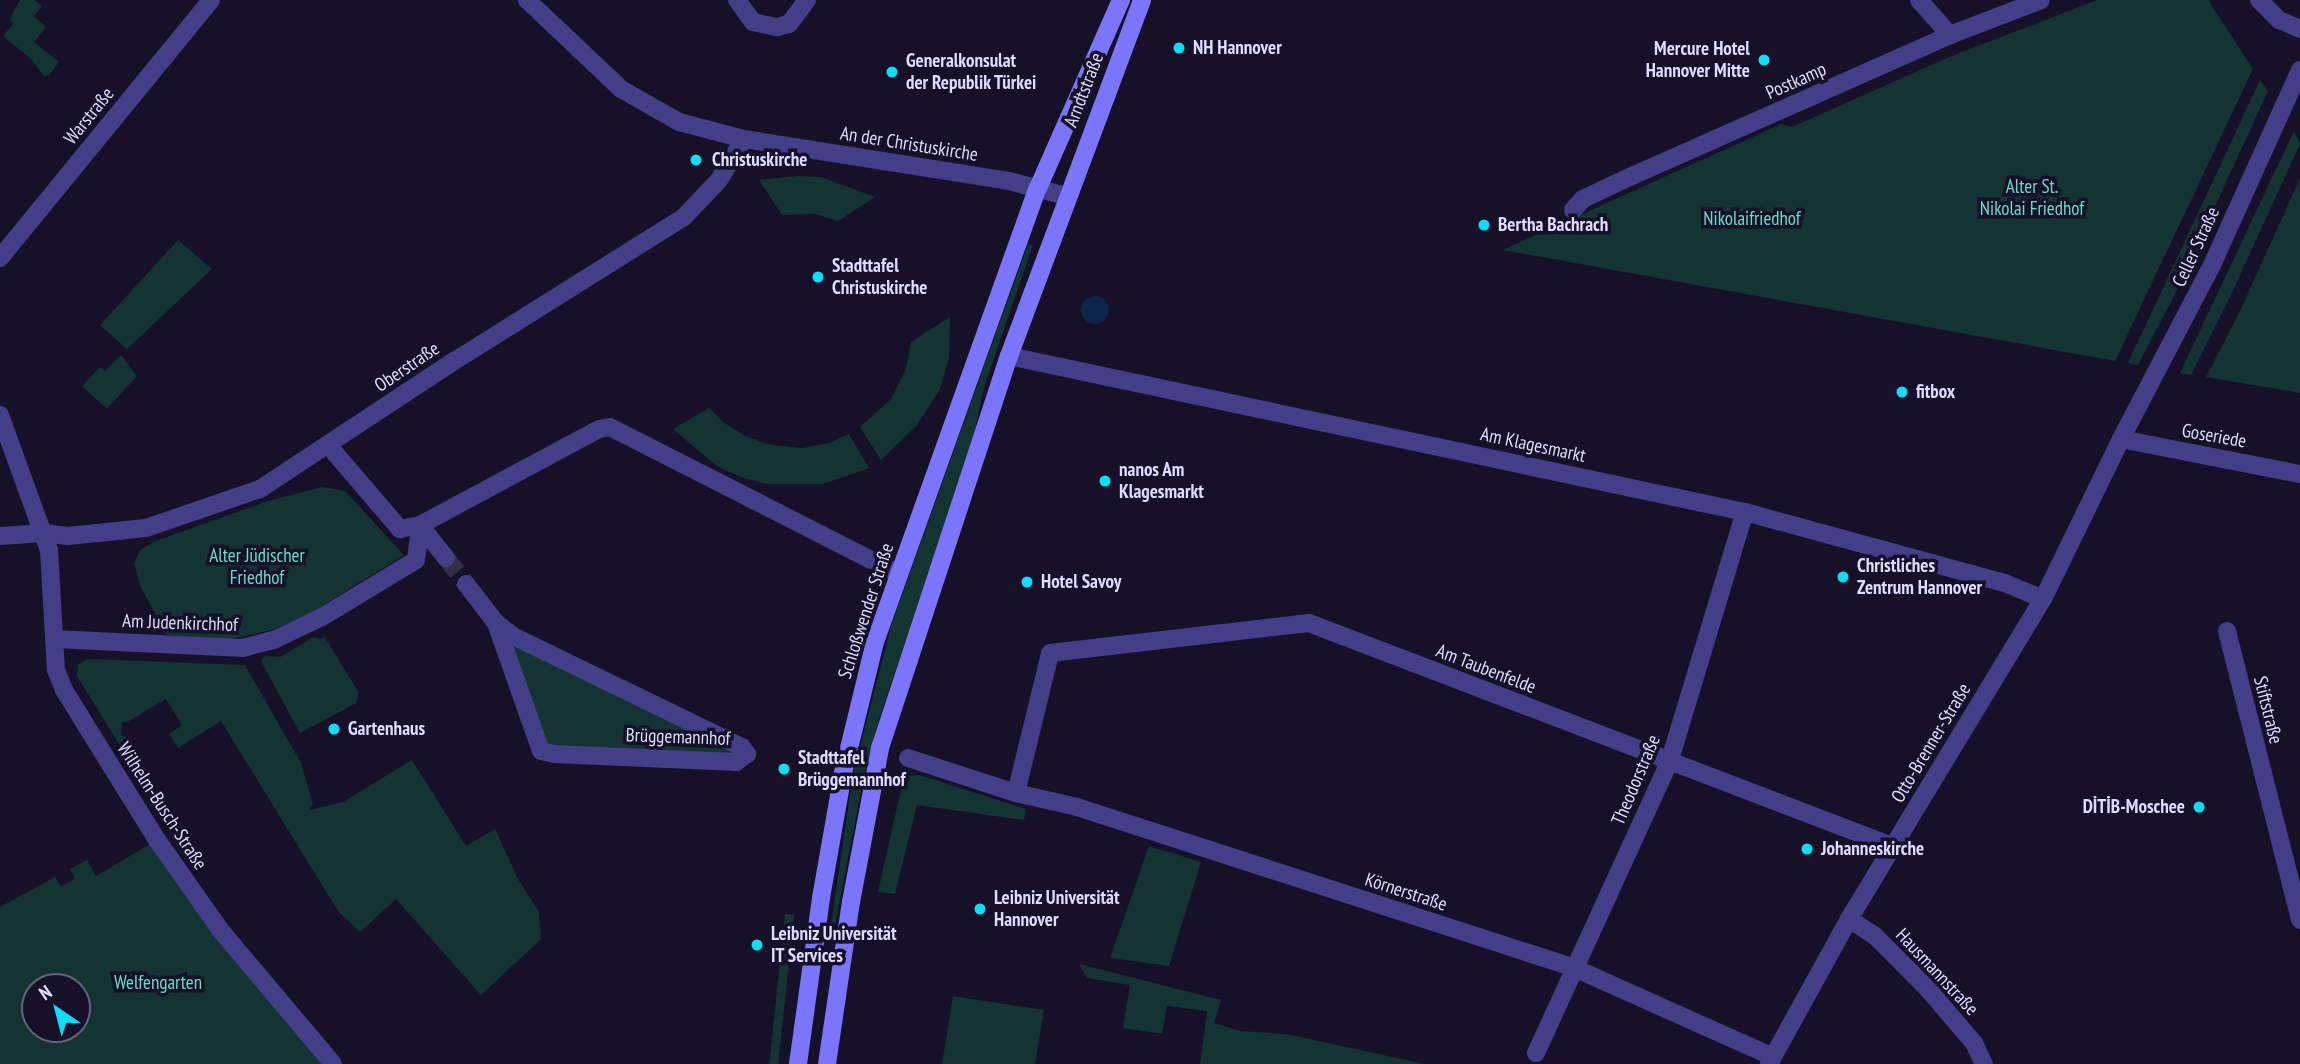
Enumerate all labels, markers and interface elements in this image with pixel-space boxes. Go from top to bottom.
place label: NH Hannover [1193,37,1282,59]
place label: Mercure Hotel Hannover Mitte [1646,38,1750,82]
marker: NH Hannover [1171,40,1187,56]
place label: Generalkonsulat der Republik Türkei [906,50,1037,94]
street label: Arndtstraße [1059,50,1109,130]
marker: Mercure Hotel Hannover Mitte [1756,52,1772,68]
street label: Postkamp [1762,58,1830,104]
marker: Generalkonsulat der Republik Türkei [884,64,900,80]
street label: Warstraße [59,83,119,149]
street label: An der Christuskirche [839,122,979,166]
place label: Christuskirche [712,149,807,171]
marker: Christuskirche [686,150,706,170]
park label: Alter St. Nikolai Friedhof [1980,176,2084,220]
street label: Celler Straße [2168,204,2224,290]
park label: Nikolaifriedhof [1703,208,1801,230]
place label: Bertha Bachrach [1498,214,1608,236]
marker: Bertha Bachrach [1476,217,1492,233]
place label: Stadttafel Christuskirche [832,255,927,299]
marker: Stadttafel Christuskirche [810,269,826,285]
street label: Oberstraße [370,337,444,397]
place label: fitbox [1916,381,1955,403]
marker: fitbox [1894,384,1910,400]
street label: Goseriede [2180,419,2248,453]
street label: Am Klagesmarkt [1478,423,1588,467]
place label: nanos Am Klagesmarkt [1119,459,1204,503]
marker: nanos Am Klagesmarkt [1097,473,1113,489]
street label: Schloßwender Straße [833,540,899,682]
park label: Alter Jüdischer Friedhof [209,545,305,589]
place label: Christliches Zentrum Hannover [1857,555,1982,599]
marker: Christliches Zentrum Hannover [1835,569,1851,585]
place label: Hotel Savoy [1041,571,1121,593]
marker: Hotel Savoy [1019,574,1035,590]
street label: Am Judenkirchhof [122,610,238,636]
street label: Am Taubenfelde [1433,639,1539,699]
street label: Stiftstraße [2249,674,2287,746]
street label: Otto-Brenner-Straße [1886,679,1976,807]
place label: Gartenhaus [348,718,425,740]
marker: Gartenhaus [326,721,342,737]
street label: Brüggemannhof [625,724,731,750]
street label: Theodorstraße [1607,731,1665,829]
street label: Wilhelm-Busch-Straße [112,738,212,874]
place label: Stadttafel Brüggemannhof [798,747,906,791]
marker: Stadttafel Brüggemannhof [776,761,792,777]
place label: DİTİB-Moschee [2083,796,2185,818]
marker: DİTİB-Moschee [2191,799,2207,815]
place label: Johanneskirche [1821,838,1924,860]
marker: Johanneskirche [1799,841,1815,857]
street label: Körnerstraße [1362,868,1450,916]
place label: Leibniz Universität Hannover [994,887,1120,931]
marker: Leibniz Universität Hannover [972,901,988,917]
place label: Leibniz Universität IT Services [771,923,897,967]
street label: Hausmannstraße [1891,924,1983,1020]
marker: Leibniz Universität IT Services [749,937,765,953]
park label: Welfengarten [114,972,202,994]
north arrow [21,973,91,1043]
text: N [34,980,56,1005]

